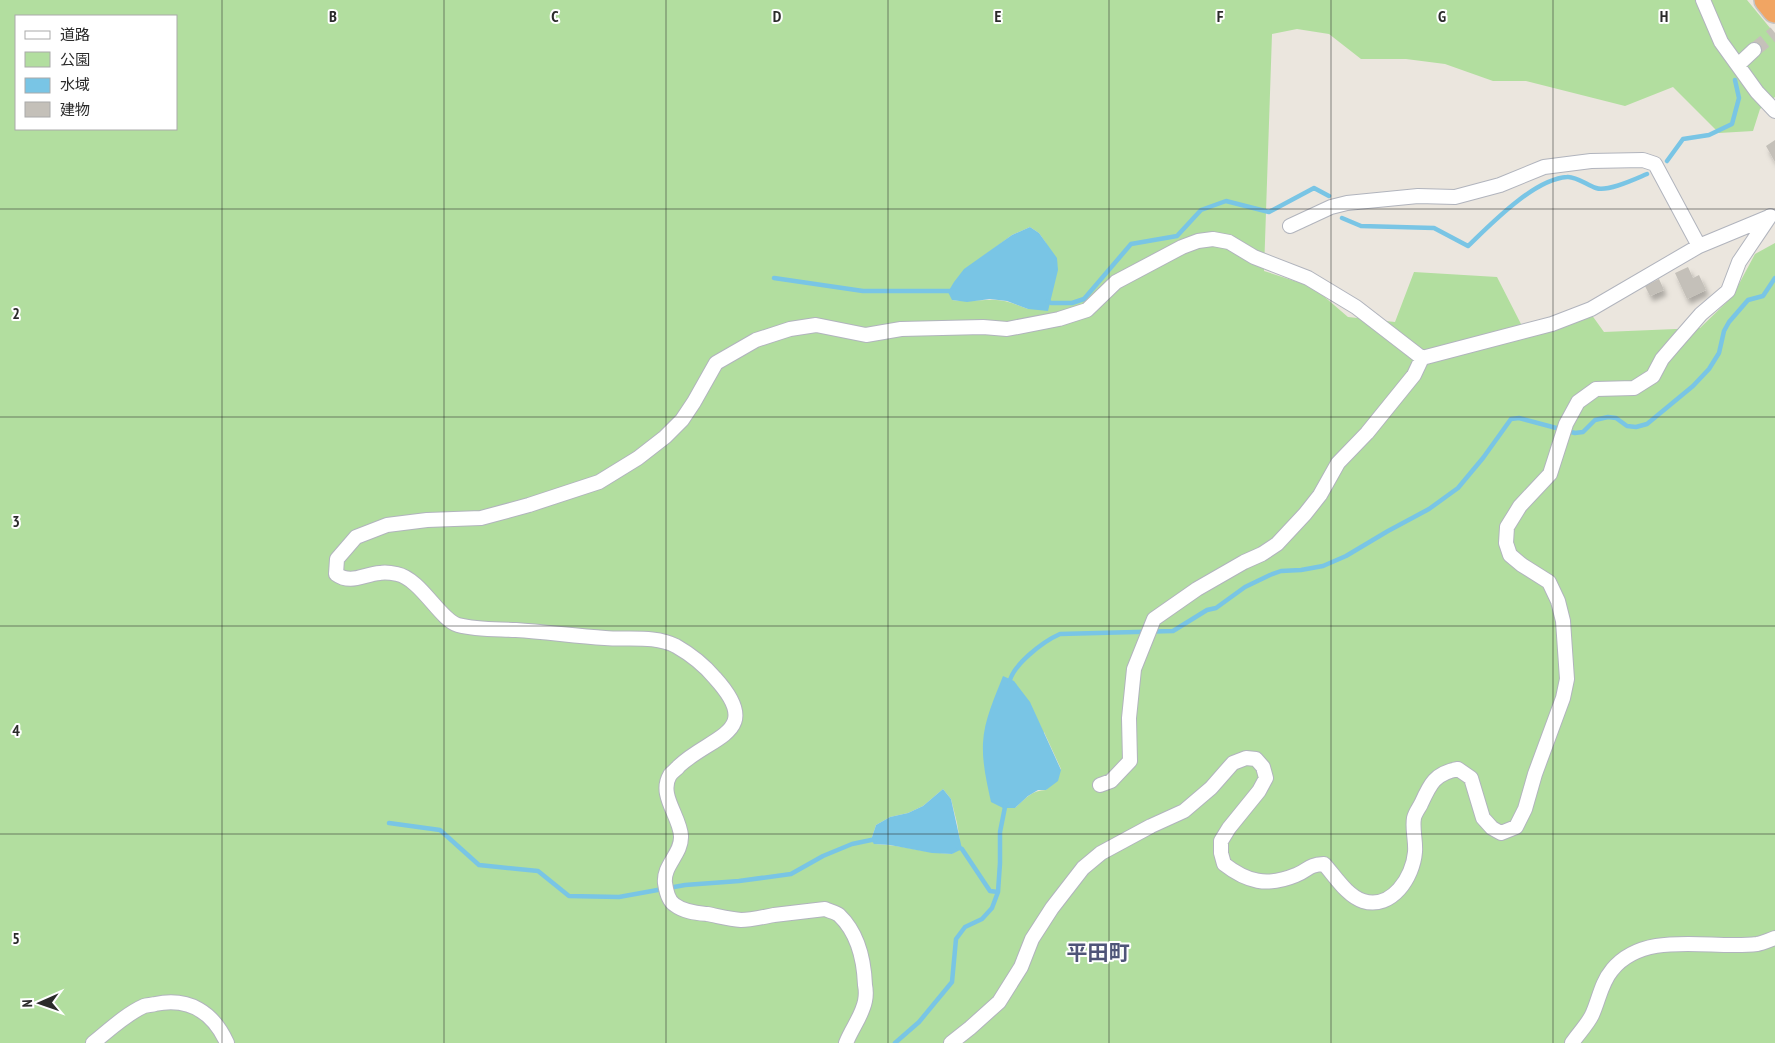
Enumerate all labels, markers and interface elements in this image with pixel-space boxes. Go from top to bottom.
text: B [329,6,337,26]
text: C [551,6,559,26]
text: D [773,6,782,26]
text: E [995,6,1002,26]
text: F [1217,6,1224,26]
text: G [1438,6,1446,26]
text: H [1660,6,1668,26]
legend [15,15,178,130]
text: 道路 [60,25,90,44]
text: 公園 [60,50,90,69]
text: 水域 [60,75,90,94]
text: 建物 [60,100,90,119]
text: 2 [12,303,20,323]
text: 3 [12,511,20,531]
text: 4 [12,720,20,740]
text: 5 [12,928,20,948]
district label: 平田町 [1067,939,1130,966]
north arrow [15,978,65,1028]
text: N [18,999,36,1008]

